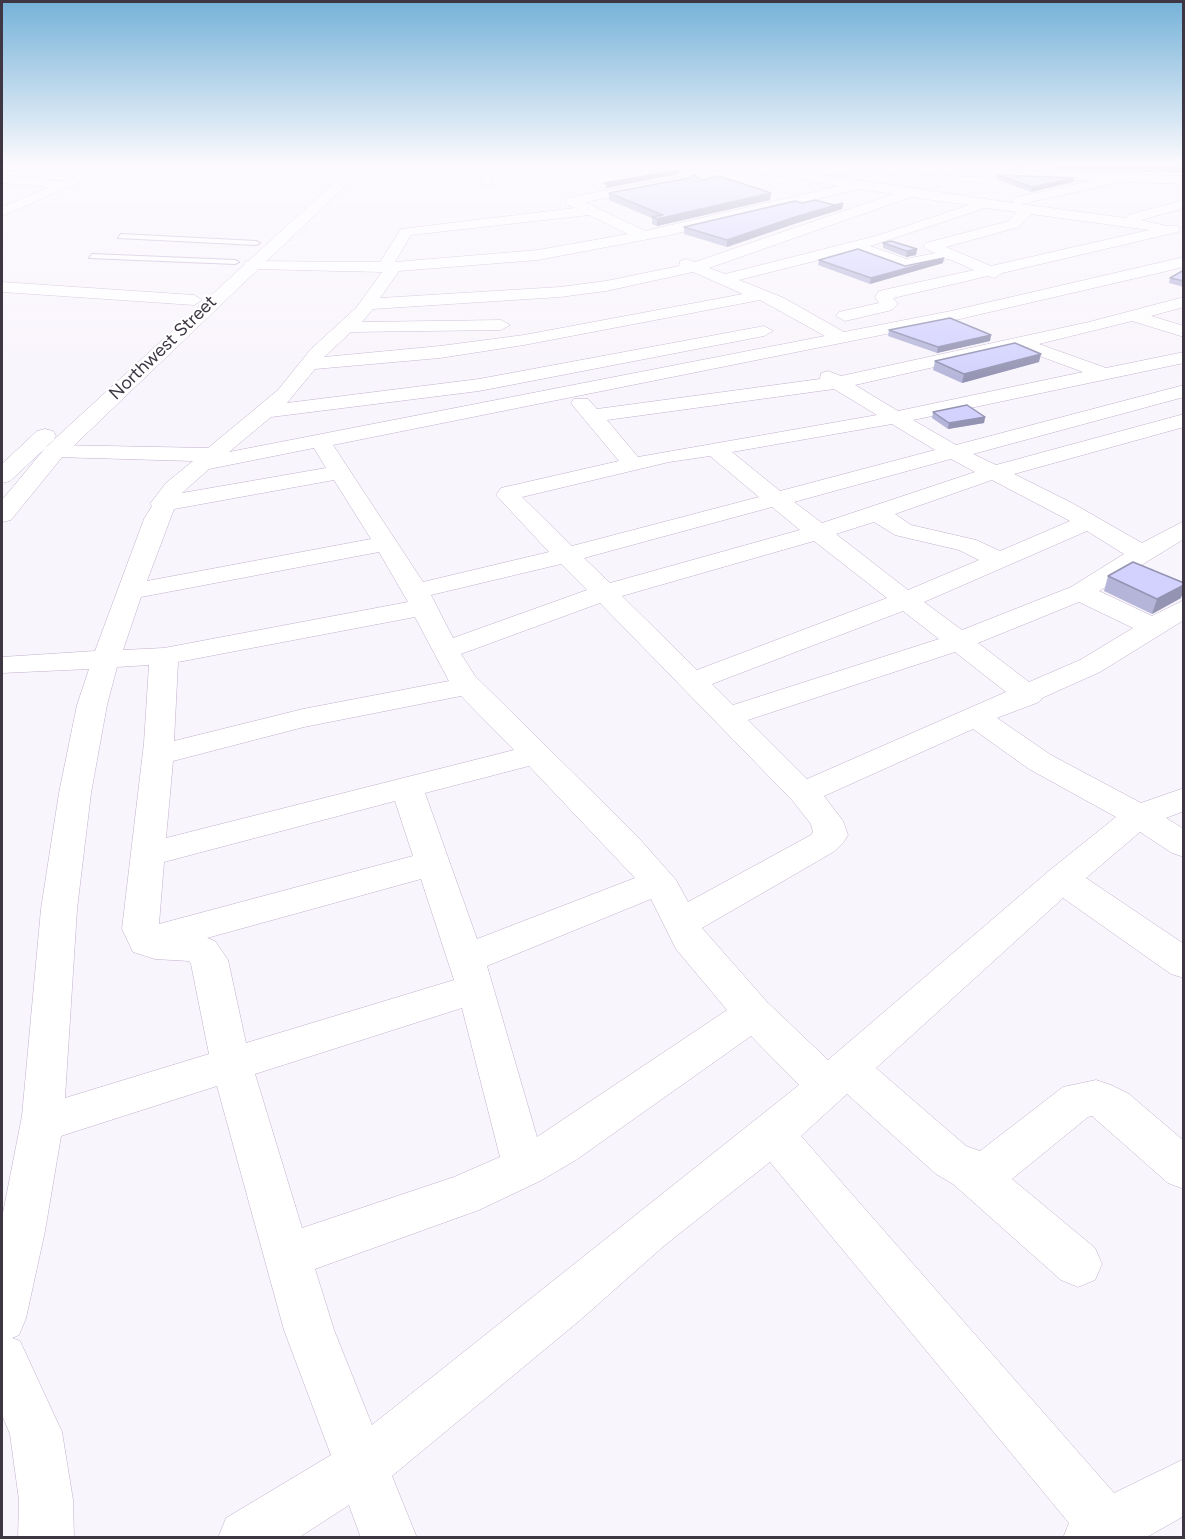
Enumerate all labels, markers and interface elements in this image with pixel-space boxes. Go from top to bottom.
street label: Northwest Street [105,291,221,405]

